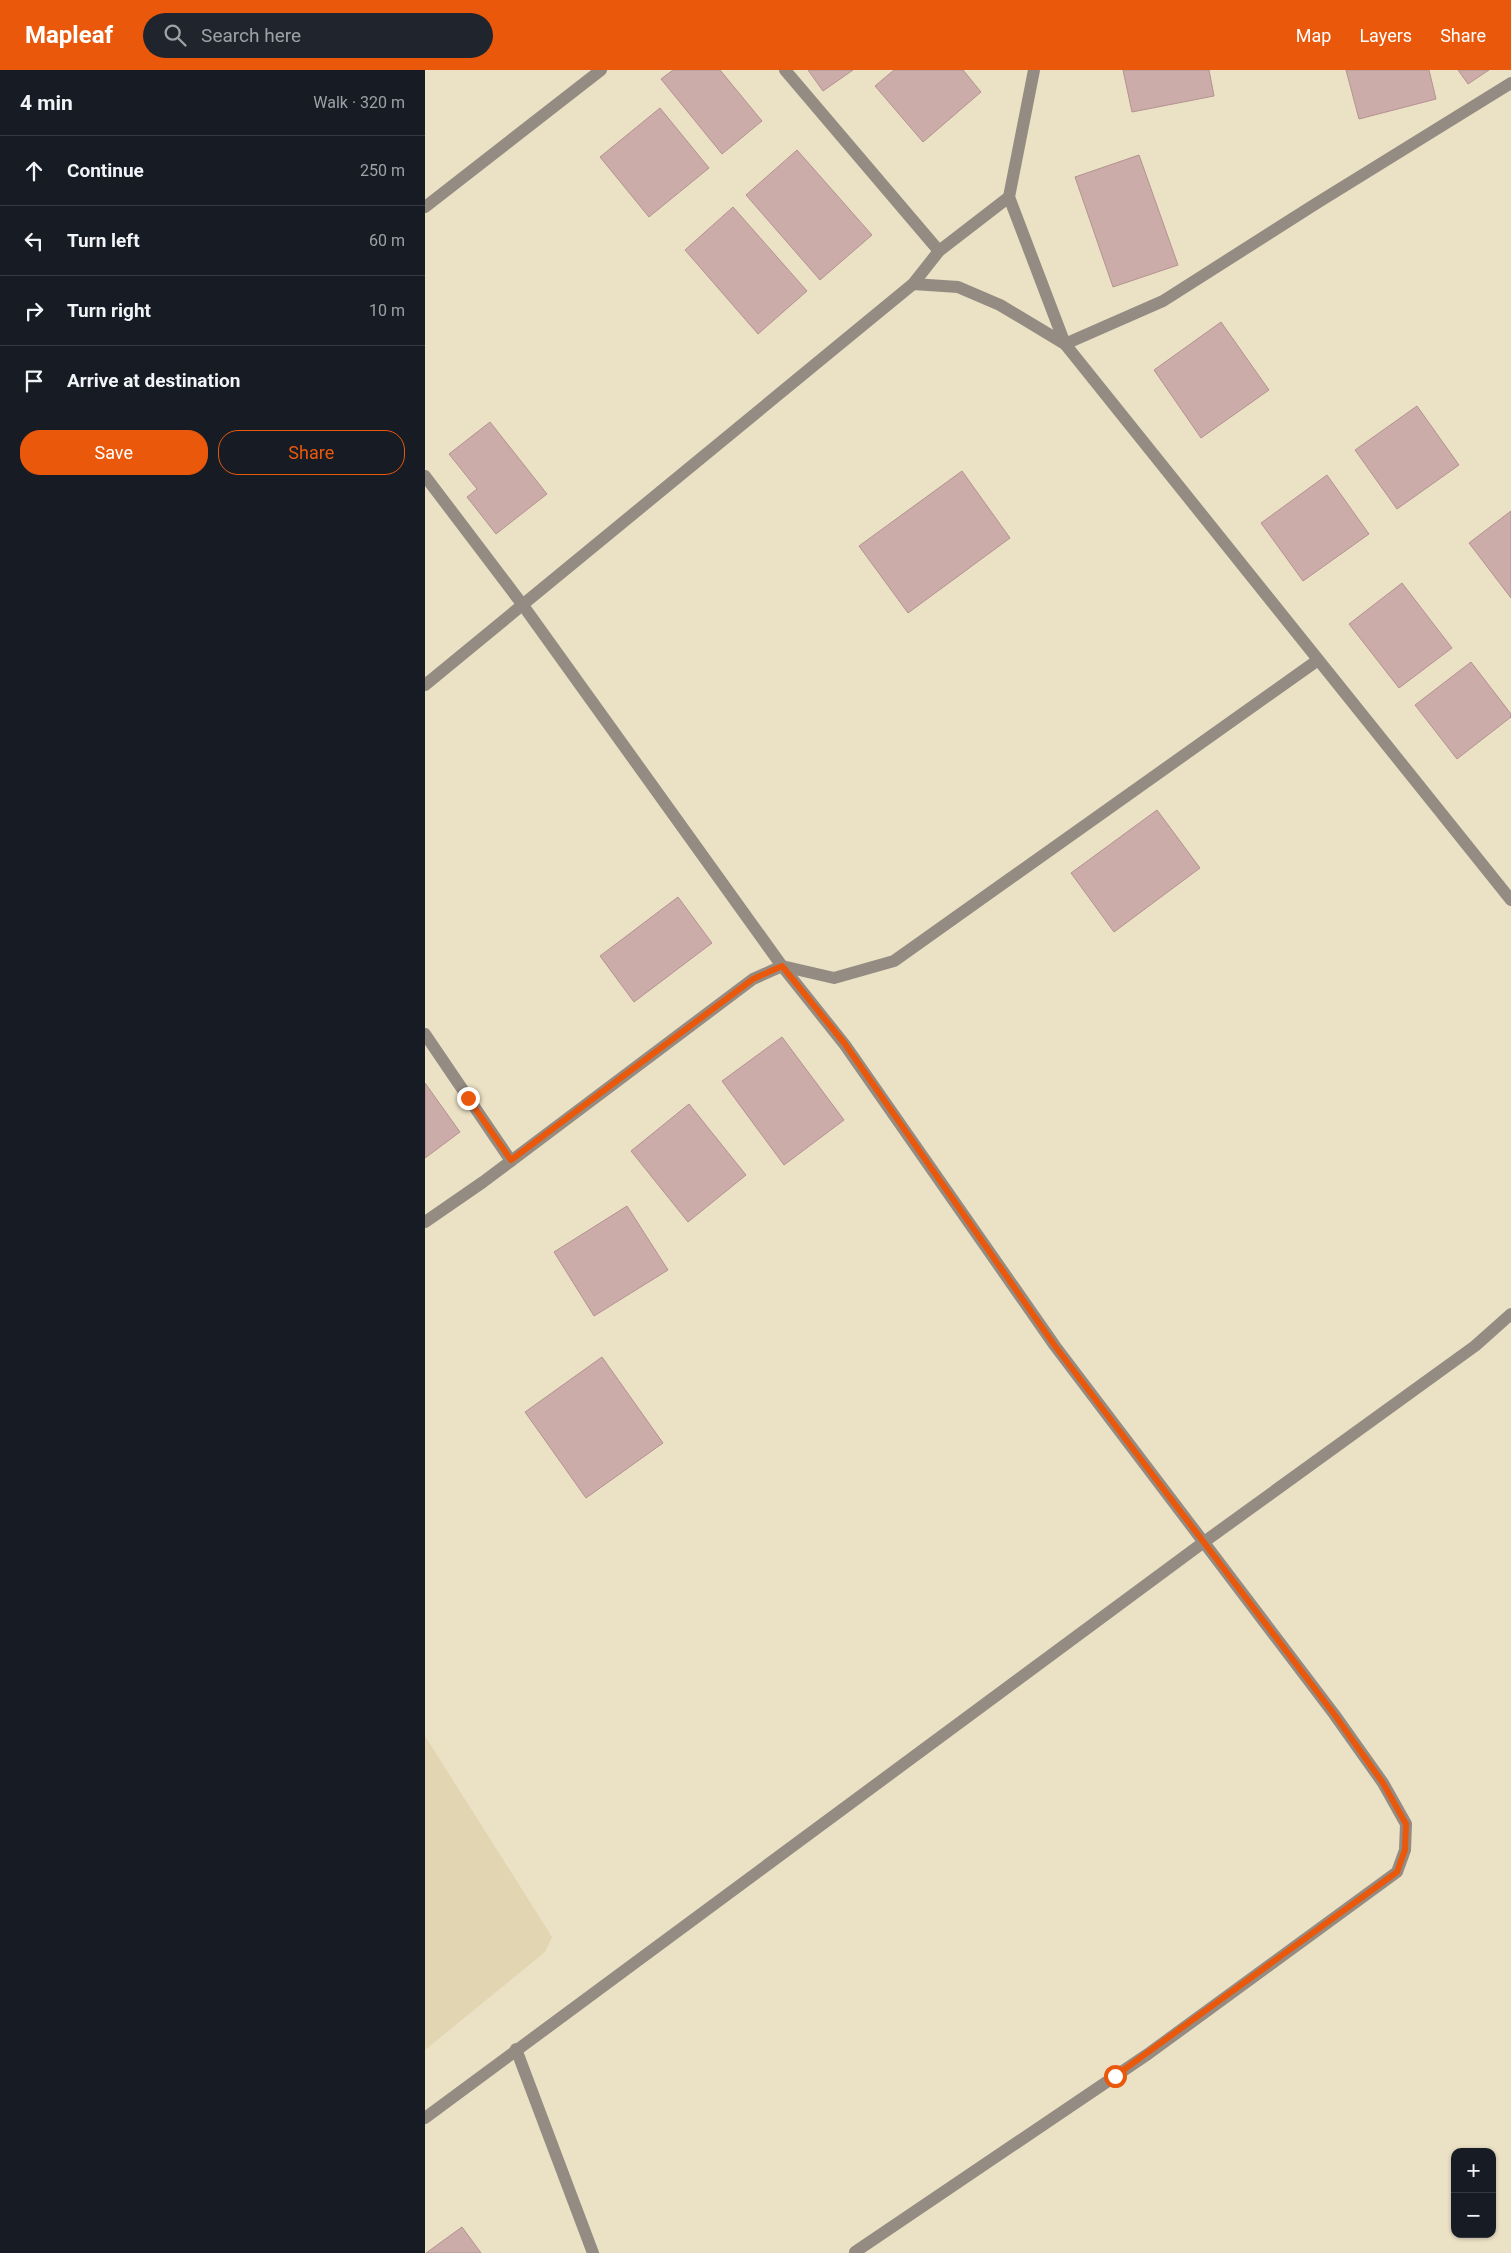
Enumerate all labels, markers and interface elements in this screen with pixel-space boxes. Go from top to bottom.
search box [143,13,493,58]
text: Mapleaf [25,21,113,49]
icon: search [161,21,189,49]
text: Search here [201,24,301,47]
text: Map [1296,25,1331,46]
text: Layers [1359,25,1412,46]
text: Share [1440,25,1486,46]
text: 4 min [20,91,73,115]
text: Walk · 320 m [313,93,405,112]
icon: ahead [20,157,48,185]
text: Continue [67,159,144,182]
text: 250 m [360,161,405,180]
icon: left [20,227,48,255]
text: Turn left [67,229,140,252]
text: 60 m [369,231,405,250]
icon: right [20,297,48,325]
text: Turn right [67,299,151,322]
text: 10 m [369,301,405,320]
icon: arrive [20,367,48,395]
text: Arrive at destination [67,369,240,392]
button: Save [20,430,208,475]
button: Share [218,430,405,475]
route end [457,1087,480,1110]
route start [1104,2065,1127,2088]
map controls [1451,2148,1496,2238]
button: + [1451,2148,1496,2193]
button: − [1451,2193,1496,2238]

